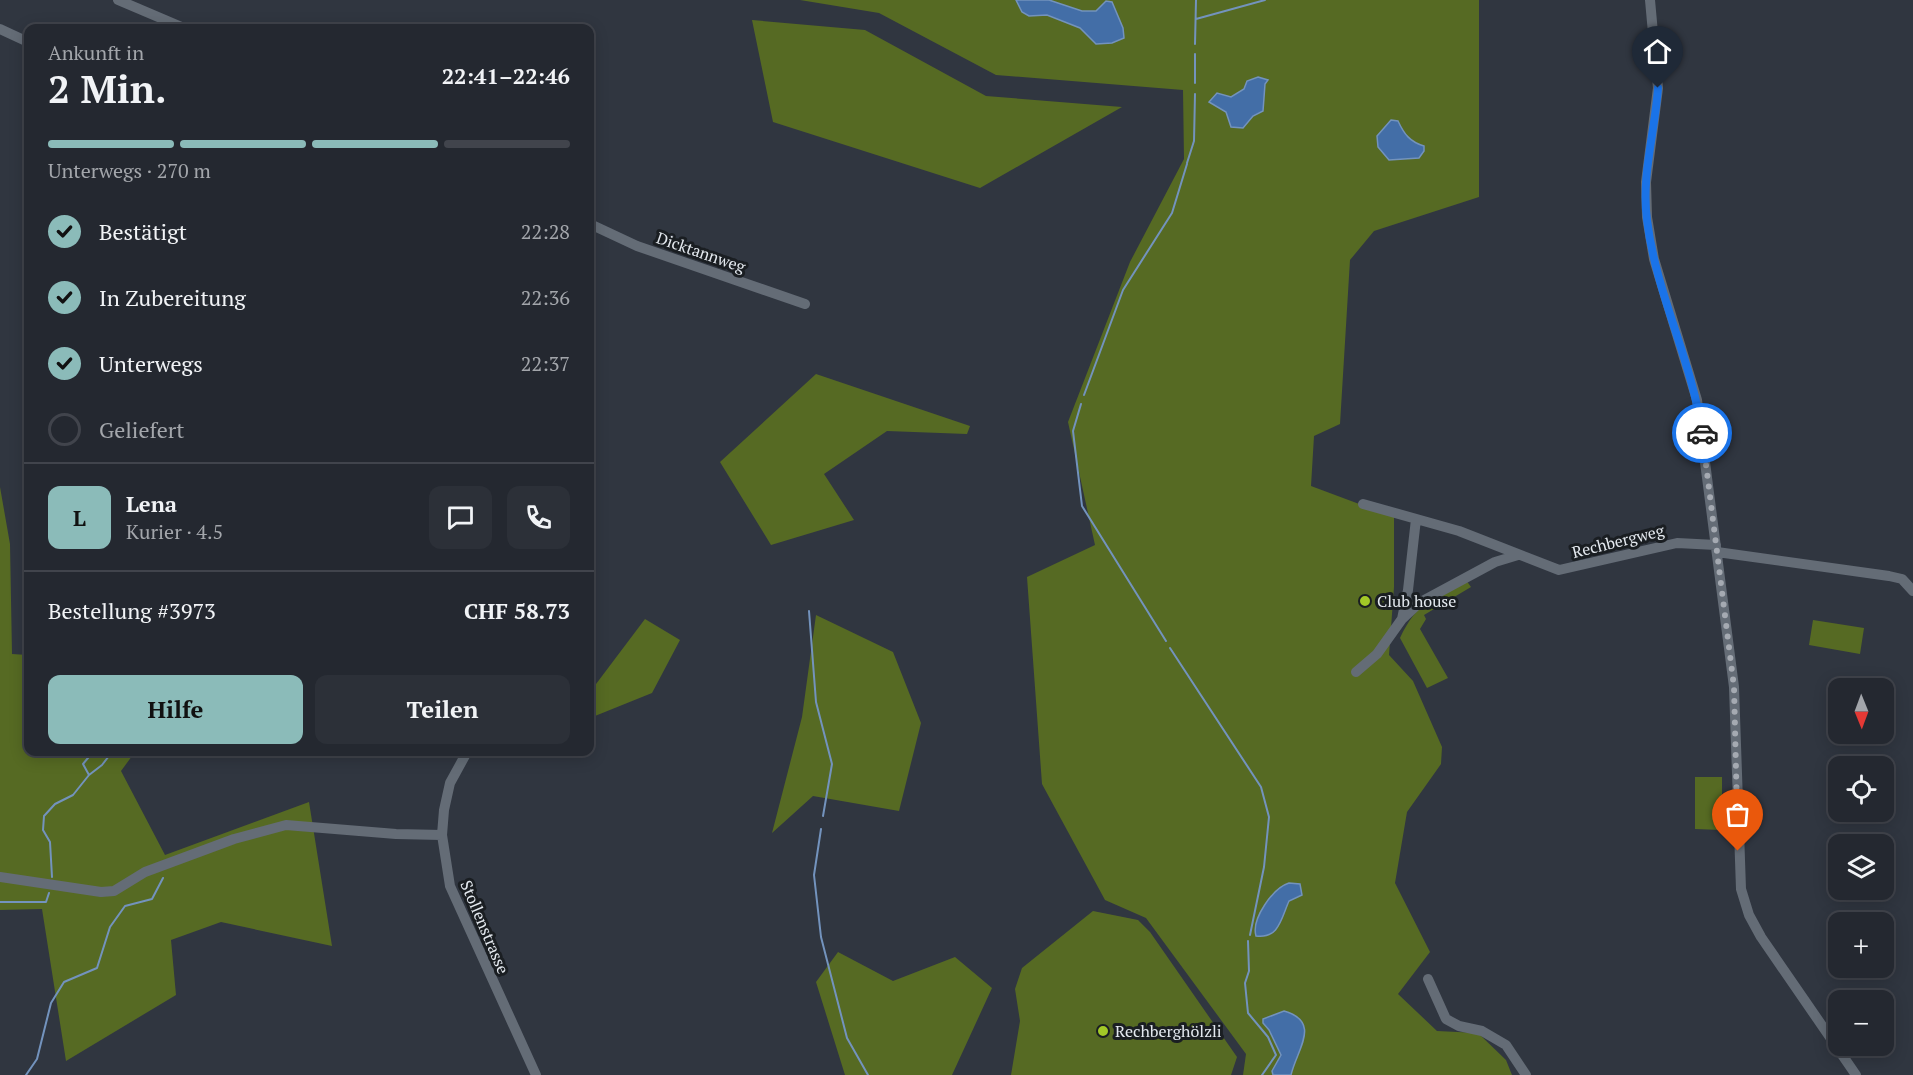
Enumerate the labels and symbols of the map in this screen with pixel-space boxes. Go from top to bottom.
pin [1632,26,1683,88]
street label: Dicktannweg [654,226,749,278]
courier [1672,403,1732,463]
street label: Rechbergweg [1570,519,1667,563]
place label: Club house [1377,590,1456,612]
marker: Club house [1358,594,1372,608]
north arrow [1828,678,1894,744]
pin [1712,789,1763,851]
street label: Stollenstrasse [455,877,515,977]
place label: Rechberghölzli [1115,1020,1222,1042]
marker: Rechberghölzli [1096,1024,1110,1038]

